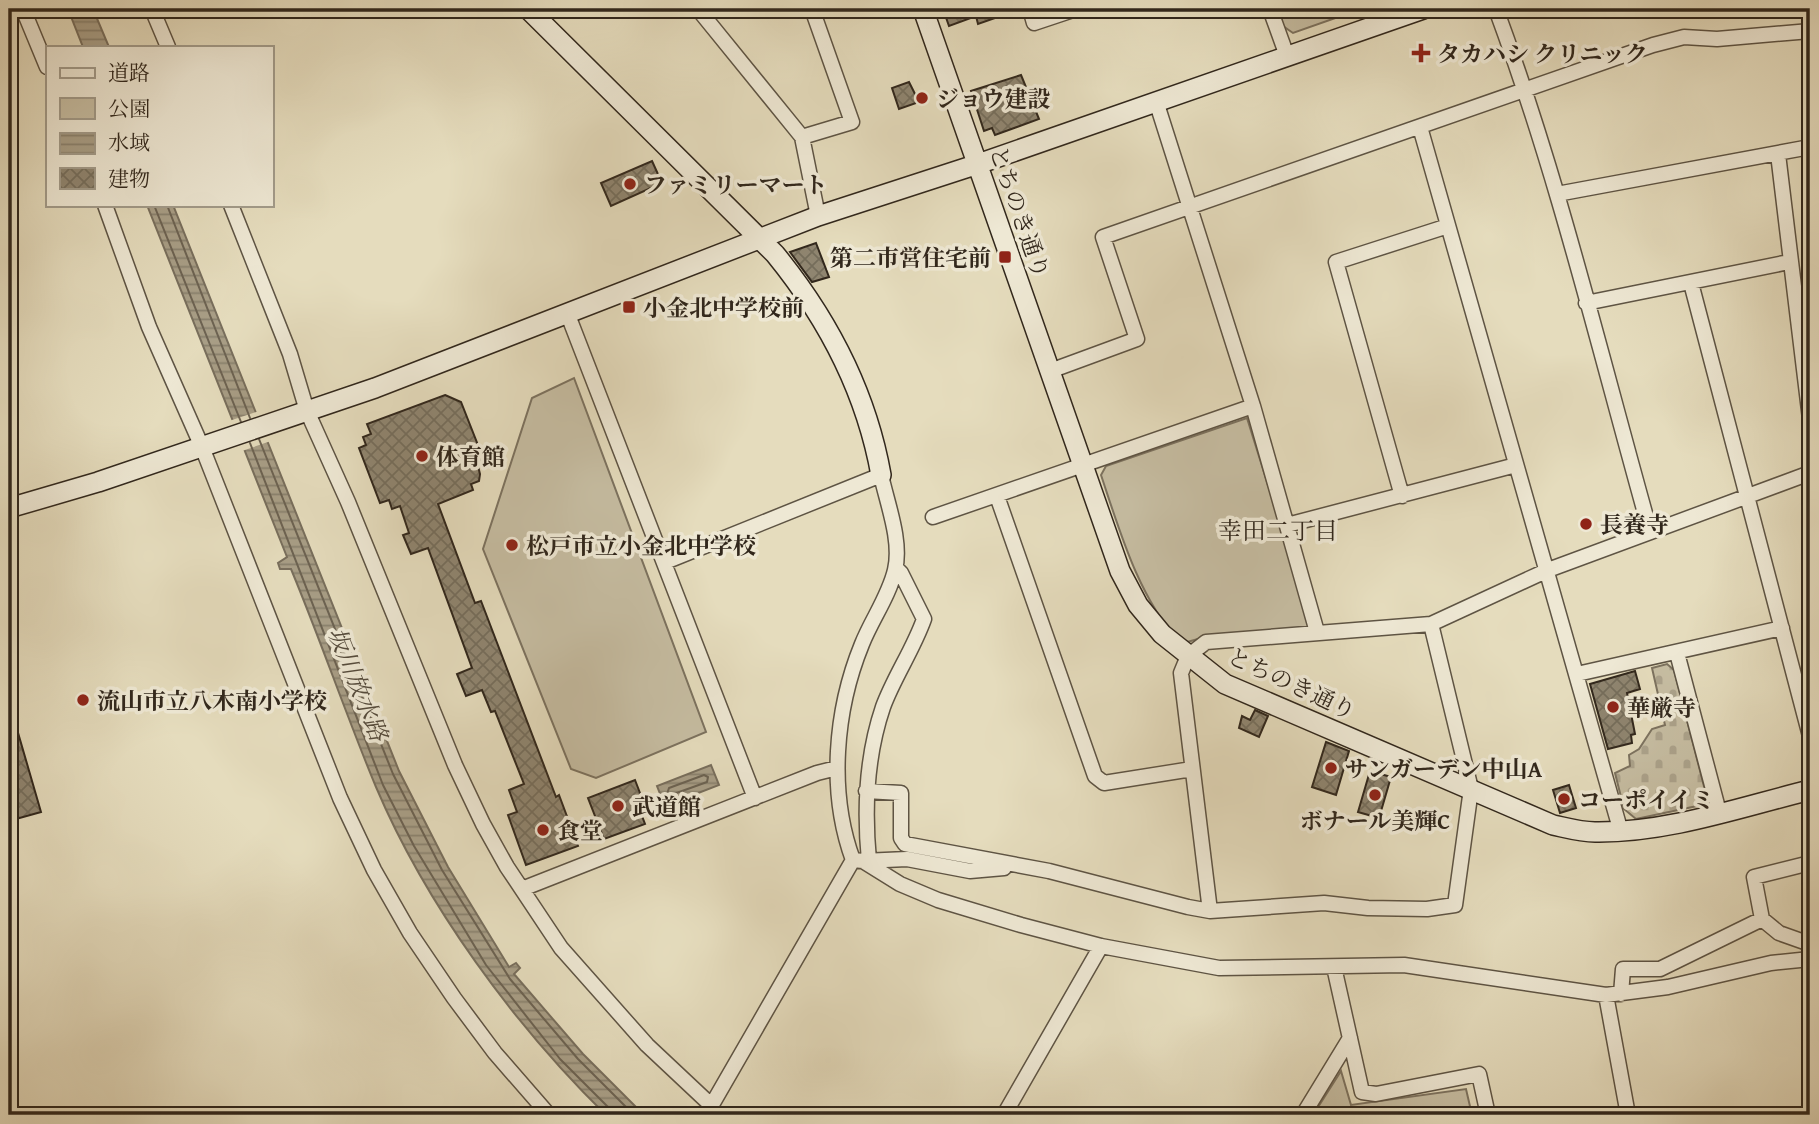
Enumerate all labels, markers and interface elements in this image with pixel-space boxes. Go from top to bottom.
place label: タカハシ クリニック [1437,37,1648,70]
marker: タカハシ クリニック [1411,43,1431,63]
legend [46,46,273,206]
text: 道路 [108,57,150,88]
place label: ジョウ建設 [936,82,1051,115]
marker: ジョウ建設 [914,90,930,106]
text: 公園 [108,93,150,124]
text: 水域 [108,127,150,158]
street label: とちのき通り [982,141,1058,283]
text: 建物 [108,163,150,194]
place label: ファミリーマート [644,168,828,201]
marker: ファミリーマート [622,176,638,192]
place label: 第二市営住宅前 [830,241,991,274]
marker: 第二市営住宅前 [997,249,1013,265]
place label: 小金北中学校前 [643,291,804,324]
marker: 小金北中学校前 [621,299,637,315]
place label: 体育館 [436,440,505,473]
marker: 体育館 [414,448,430,464]
place label: 長養寺 [1600,508,1669,541]
district label: 幸田二丁目 [1218,513,1338,548]
marker: 長養寺 [1578,516,1594,532]
place label: 松戸市立小金北中学校 [526,529,756,562]
marker: 松戸市立小金北中学校 [504,537,520,553]
water label: 坂川放水路 [319,622,397,748]
street label: とちのき通り [1222,639,1362,727]
place label: 流山市立八木南小学校 [97,684,327,717]
place label: 華厳寺 [1627,691,1696,724]
marker: 流山市立八木南小学校 [75,692,91,708]
marker: 華厳寺 [1605,699,1621,715]
place label: サンガーデン中山A [1345,752,1542,785]
marker: サンガーデン中山A [1323,760,1339,776]
place label: コーポイイミ [1578,783,1715,816]
marker: ボナール美輝C [1367,787,1383,803]
place label: 武道館 [632,790,701,823]
marker: コーポイイミ [1556,791,1572,807]
marker: 武道館 [610,798,626,814]
place label: ボナール美輝C [1300,804,1450,837]
place label: 食堂 [557,814,603,847]
marker: 食堂 [535,822,551,838]

